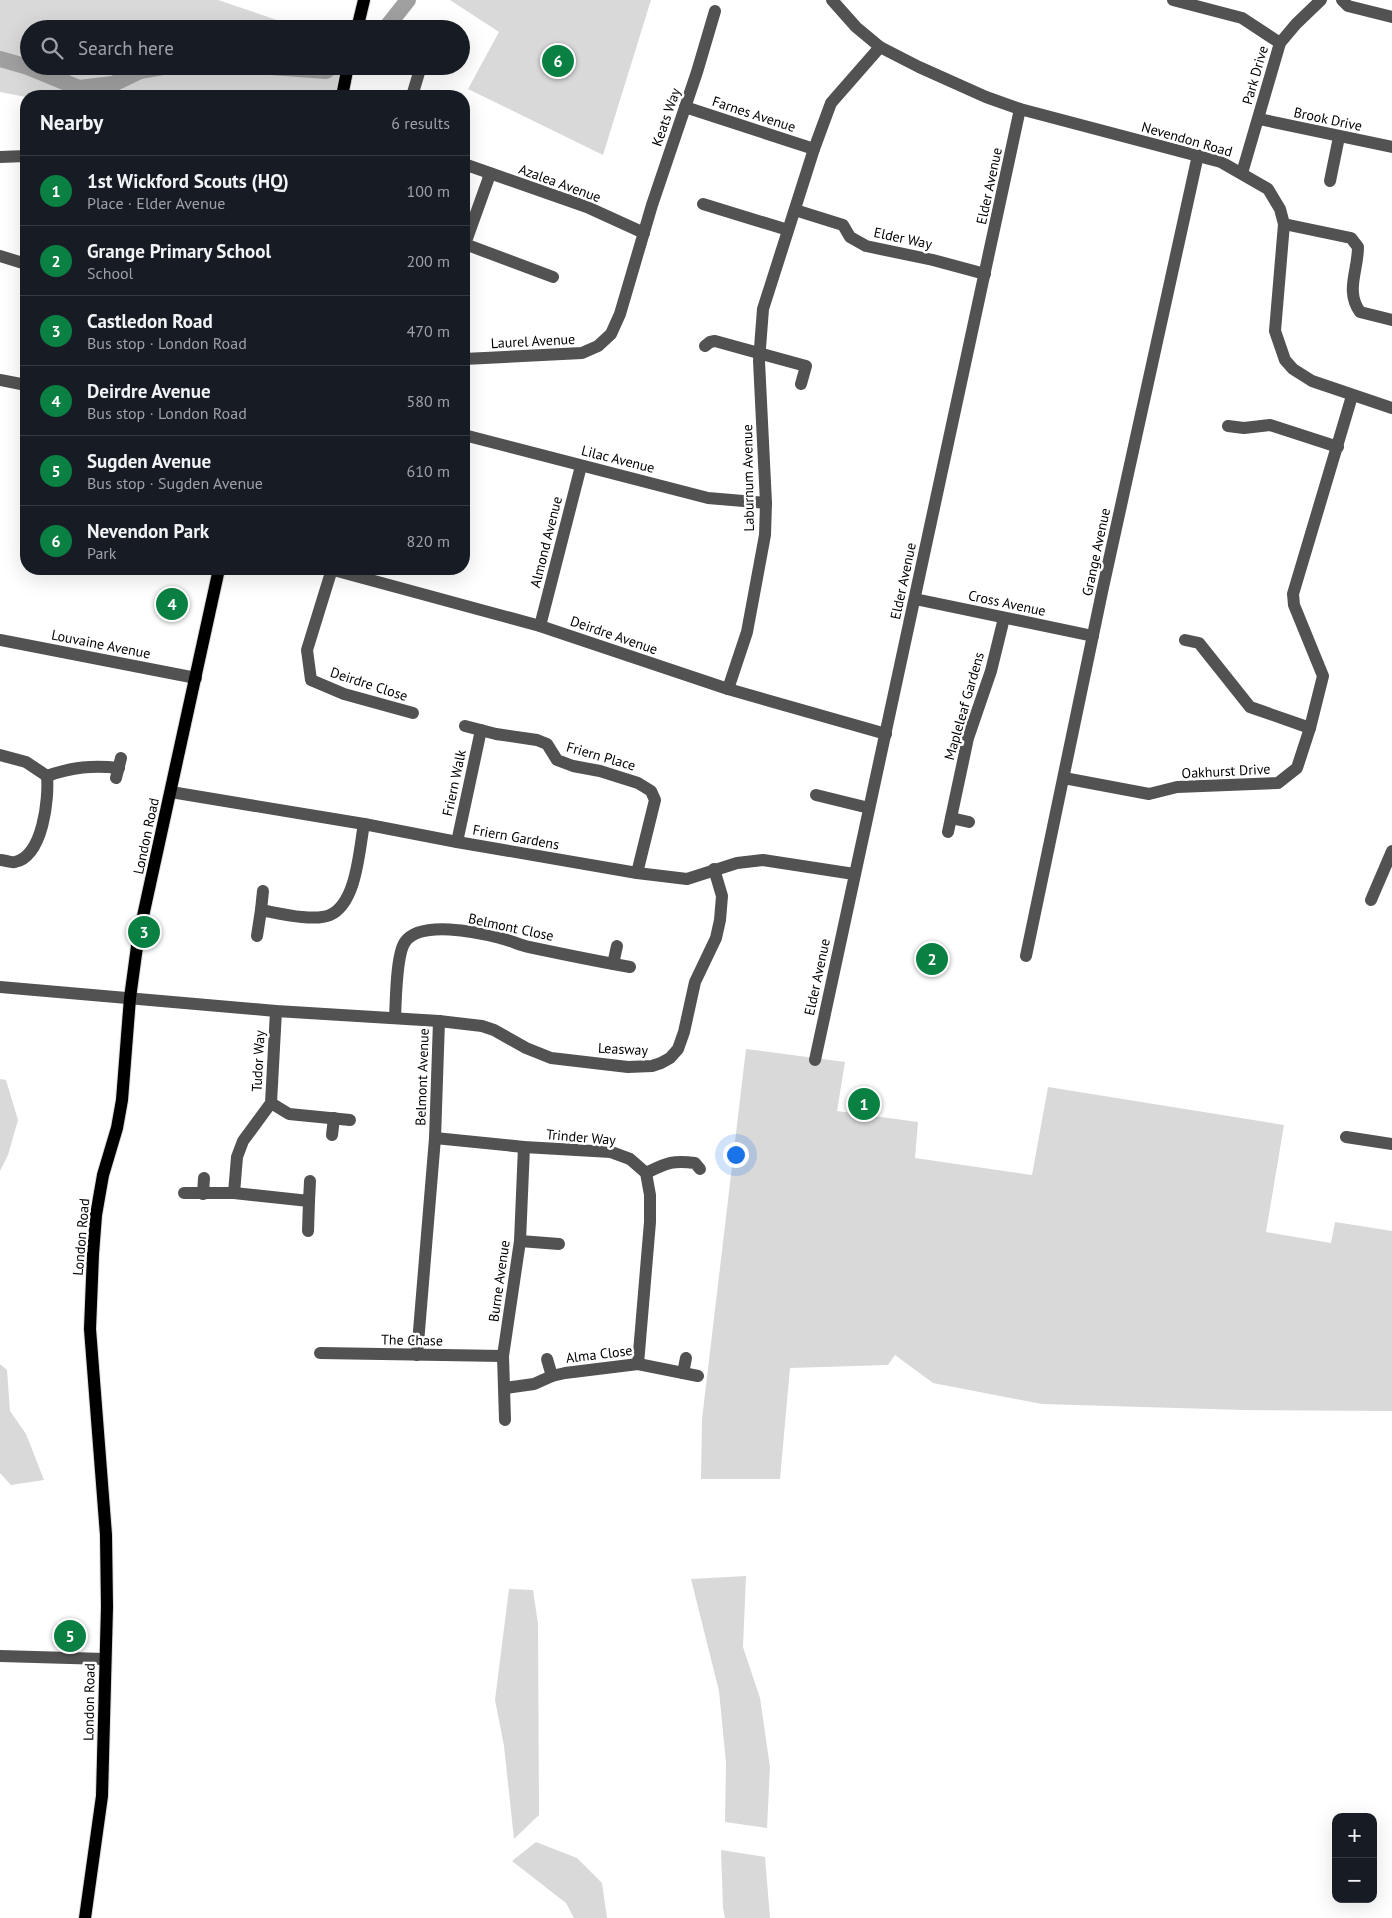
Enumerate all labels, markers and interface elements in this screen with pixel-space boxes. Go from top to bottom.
search box [20,20,470,75]
icon: search [38,34,66,62]
text: Search here [78,36,174,60]
pin: 6 [542,42,574,80]
street label: Park Drive [1238,43,1272,107]
street label: Keats Way [648,85,685,149]
street label: Farnes Avenue [710,92,798,136]
street label: Brook Drive [1292,103,1364,135]
text: Nearby [40,109,103,136]
text: 6 results [391,113,450,133]
street label: Nevendon Road [1139,117,1235,161]
street label: Elder Avenue [972,146,1006,226]
street label: Azalea Avenue [516,160,604,206]
text: 1st Wickford Scouts (HQ) [87,169,289,193]
text: 1 [51,181,61,201]
text: 100 m [407,181,450,201]
text: Place · Elder Avenue [87,193,226,213]
street label: Elder Way [872,223,934,253]
text: Grange Primary School [87,239,271,263]
text: 2 [51,251,61,271]
text: 200 m [407,251,450,271]
text: School [87,263,133,283]
text: Castledon Road [87,309,213,333]
text: 3 [51,321,61,341]
text: 470 m [407,321,450,341]
street label: Laurel Avenue [490,330,576,352]
text: Bus stop · London Road [87,333,247,353]
text: Deirdre Avenue [87,379,211,403]
text: 4 [51,391,61,411]
text: 580 m [407,391,450,411]
text: Bus stop · London Road [87,403,247,423]
street label: Laburnum Avenue [738,424,758,532]
street label: Lilac Avenue [579,441,657,477]
text: Sugden Avenue [87,449,211,473]
text: 5 [51,461,61,481]
text: 610 m [407,461,450,481]
text: Bus stop · Sugden Avenue [87,473,263,493]
street label: Almond Avenue [526,495,566,589]
street label: Grange Avenue [1078,506,1114,598]
text: Nevendon Park [87,519,209,543]
text: 6 [51,531,61,551]
text: 820 m [407,531,450,551]
street label: Elder Avenue [886,541,920,621]
text: Park [87,543,116,563]
pin: 4 [156,585,188,623]
street label: Cross Avenue [967,586,1047,620]
street label: Deirdre Avenue [568,612,660,658]
street label: Louvaine Avenue [50,626,152,662]
street label: Mapleleaf Gardens [940,650,988,762]
street label: Deirdre Close [328,663,410,705]
street label: Friern Place [564,738,638,774]
street label: Friern Walk [438,748,470,818]
street label: Oakhurst Drive [1181,760,1271,782]
street label: London Road [129,796,163,876]
street label: Friern Gardens [471,821,561,853]
street label: Belmont Close [467,909,555,945]
pin: 3 [128,913,160,951]
street label: Elder Avenue [800,937,834,1017]
pin: 2 [916,940,948,978]
street label: Belmont Avenue [411,1028,433,1126]
street label: Tudor Way [247,1029,269,1092]
street label: Leasway [598,1039,649,1059]
pin: 1 [848,1085,880,1123]
street label: Trinder Way [545,1125,617,1149]
your location [723,1142,749,1168]
street label: London Road [69,1198,93,1276]
street label: Burne Avenue [484,1239,514,1323]
street label: The Chase [381,1330,443,1350]
street label: Alma Close [565,1341,633,1367]
pin: 5 [54,1617,86,1655]
street label: London Road [79,1663,99,1741]
map controls [1332,1813,1377,1903]
button: + [1332,1813,1377,1858]
button: − [1332,1858,1377,1903]

